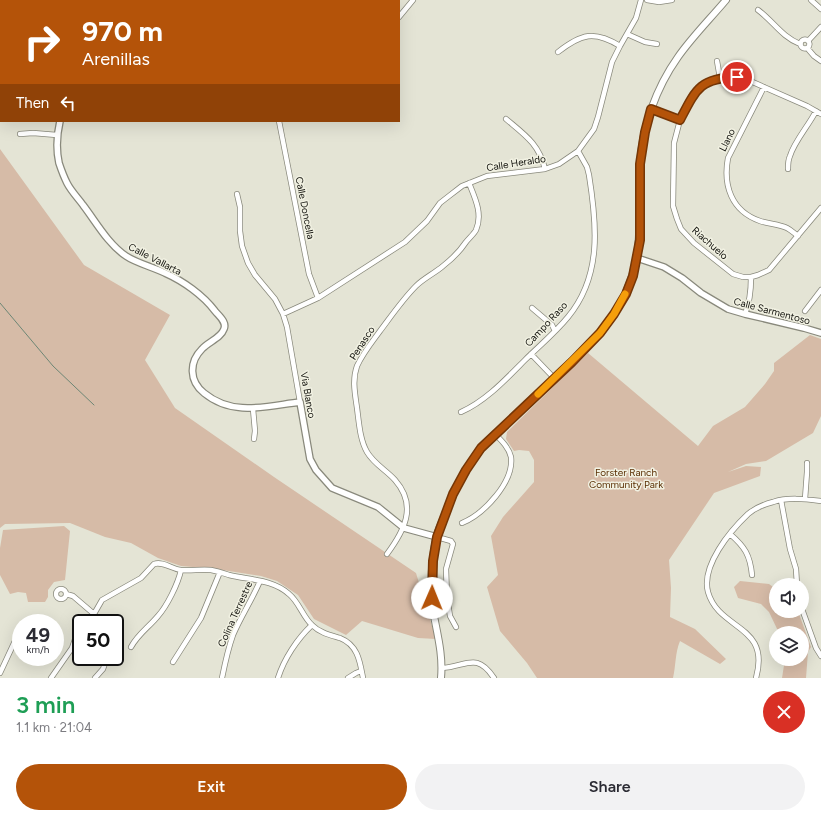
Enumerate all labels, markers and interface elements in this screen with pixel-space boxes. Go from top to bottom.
text: 970 m [82,14,163,48]
icon: right [16,16,68,68]
text: Arenillas [82,48,150,70]
pin [720,60,754,94]
icon: arrive [726,66,748,88]
icon: left [57,92,79,114]
text: Then [16,94,49,112]
street label: Llano [716,126,738,154]
street label: Calle Heraldo [485,152,547,174]
street label: Calle Doncella [293,176,317,240]
street label: Riachuelo [689,224,731,262]
street label: Calle Vallarta [126,240,184,278]
street label: Calle Sarmentoso [732,295,812,328]
street label: Campo Raso [522,299,570,349]
street label: Penasco [346,323,378,362]
street label: Via Blanco [298,371,319,419]
park label: Forster Ranch Community Park [589,466,663,491]
position arrow [411,577,453,619]
map controls [769,578,809,666]
button: sound [769,578,809,618]
street label: Colina Terrestre [215,579,256,649]
speed limit sign: 50 [72,614,124,666]
text: 49 [26,623,50,647]
button: layers [769,626,809,666]
text: km/h [27,643,49,656]
text: 3 min [16,690,75,719]
button: close [763,691,805,733]
text: 1.1 km · 21:04 [16,720,92,735]
button: Exit [16,764,407,810]
button: Share [415,764,805,810]

